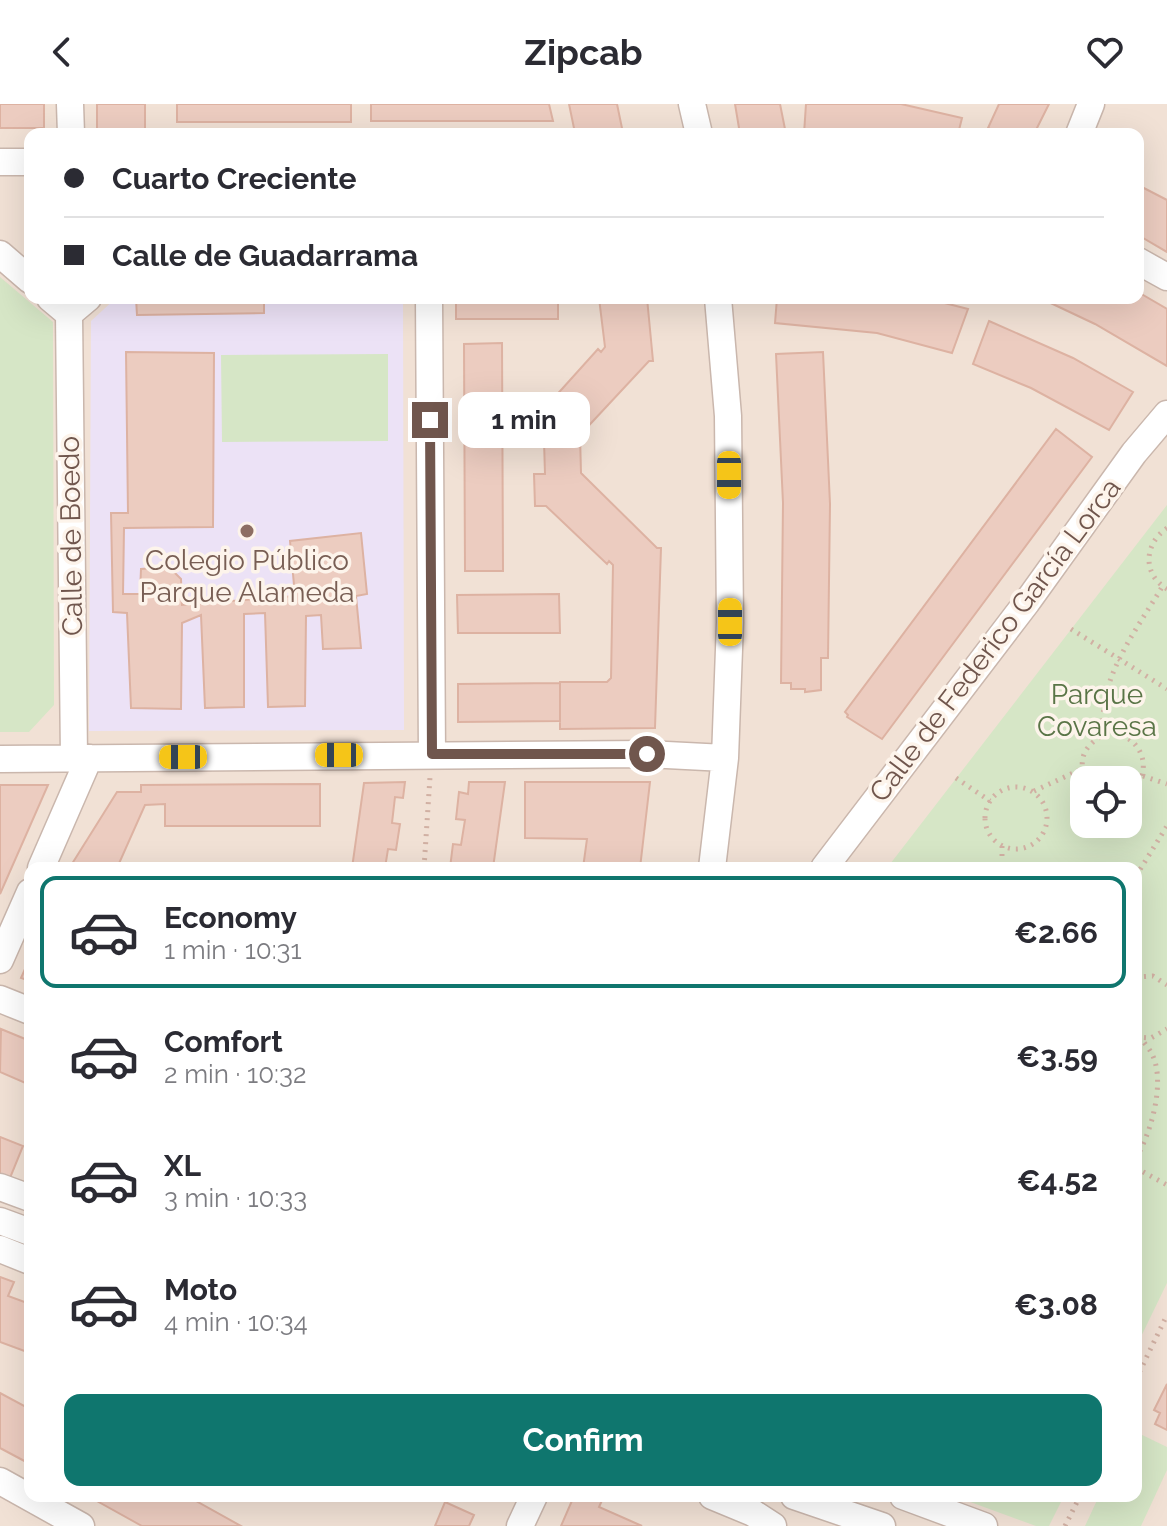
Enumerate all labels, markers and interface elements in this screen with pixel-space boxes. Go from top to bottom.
icon: back [40,30,84,74]
icon: heart [1083,30,1127,74]
text: Zipcab [524,31,643,73]
text: Cuarto Creciente [112,161,357,196]
text: Calle de Guadarrama [112,238,418,273]
callout: 1 min [458,392,590,448]
route end [412,402,448,438]
text: 1 min [491,405,557,435]
street label: Calle de Boedo [53,436,89,636]
car [717,451,741,499]
street label: Calle de Federico García Lorca [863,472,1127,808]
marker: Colegio Público Parque Alameda [238,522,256,540]
place label: Colegio Público Parque Alameda [139,544,355,609]
car [718,598,742,646]
park label: Parque Covaresa [1037,678,1157,743]
route start [629,736,665,772]
car [315,743,363,767]
car [159,745,207,769]
map controls [1070,766,1142,838]
button: locate [1070,766,1142,838]
icon: car [68,896,140,968]
text: Economy [164,900,297,935]
text: €2.66 [1014,915,1098,950]
text: 1 min · 10:31 [164,935,302,965]
icon: car [68,1020,140,1092]
text: Comfort [164,1024,283,1059]
text: €3.59 [1016,1039,1098,1074]
text: 2 min · 10:32 [164,1059,306,1089]
icon: car [68,1144,140,1216]
text: XL [164,1148,201,1183]
text: €4.52 [1017,1163,1098,1198]
text: 3 min · 10:33 [164,1183,307,1213]
icon: car [68,1268,140,1340]
text: Moto [164,1272,237,1307]
text: €3.08 [1014,1287,1098,1322]
text: 4 min · 10:34 [164,1307,308,1337]
button: Confirm [64,1394,1102,1486]

